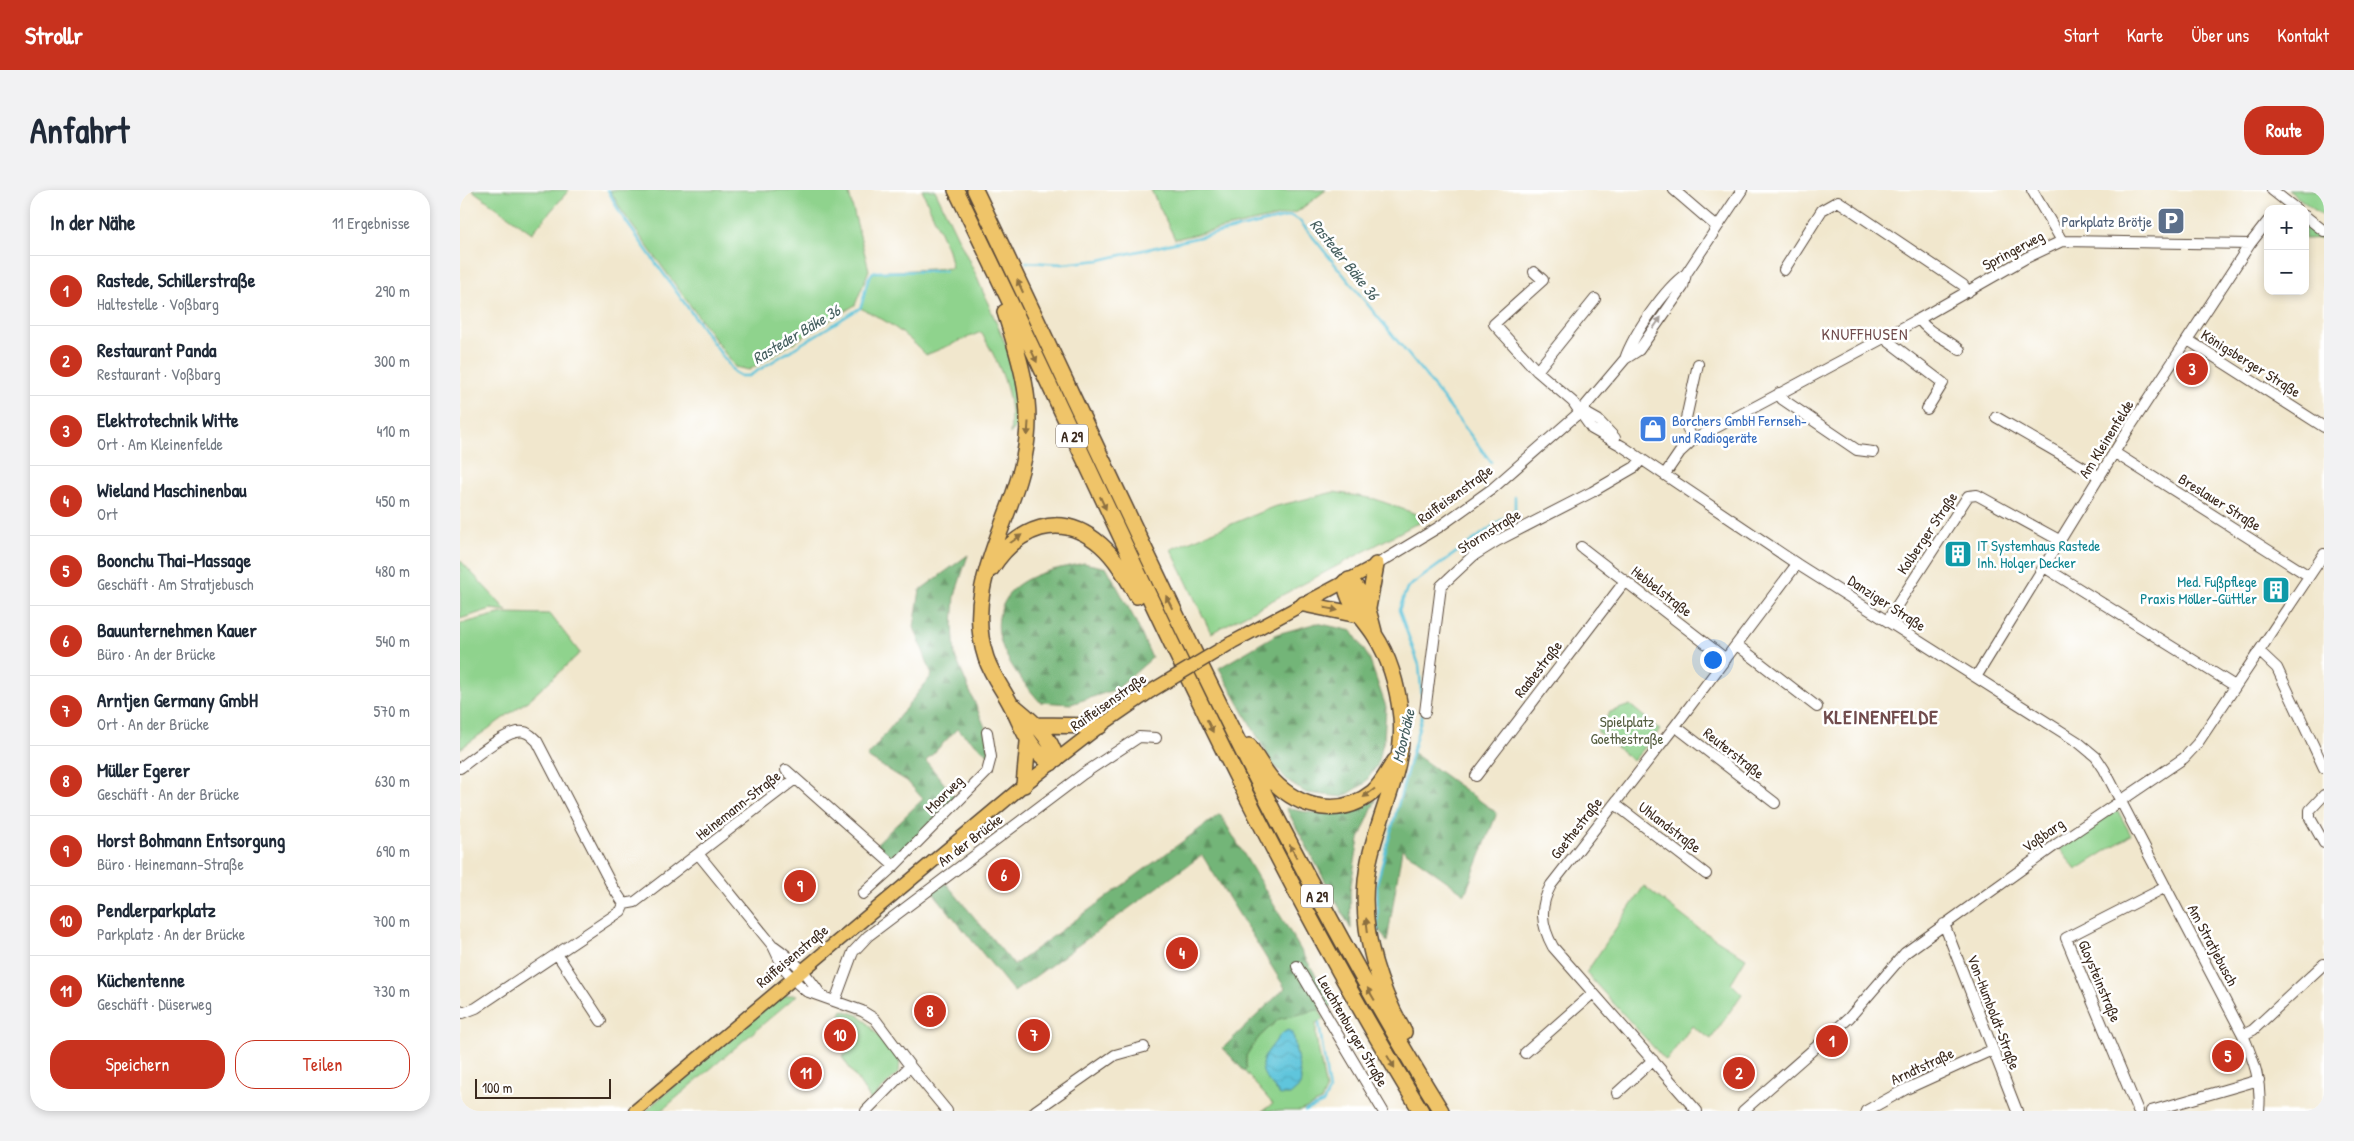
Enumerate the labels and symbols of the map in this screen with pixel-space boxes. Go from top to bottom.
parking icon: Parkplatz Brötje [2156,206,2186,236]
place label: Parkplatz Brötje [2062,211,2152,232]
water label: Rasteder Bäke 36 [1305,214,1386,306]
street label: Springerweg [1978,225,2048,275]
one-way arrow [1016,279,1024,293]
water label: Rasteder Bäke 36 [748,298,845,369]
one-way arrow [1652,317,1662,330]
district label: KNUFFHUSEN [1822,323,1908,345]
street label: Königsberger Straße [2197,324,2305,402]
one-way arrow [1030,349,1038,363]
pin: 3 [2176,350,2208,388]
street label: Am Kleinenfelde [2074,396,2138,482]
place label: Borchers GmbH Fernseh- und Radiogeräte [1672,410,1807,448]
shop icon: Borchers GmbH Fernseh- und Radiogeräte [1638,414,1668,444]
one-way arrow [1024,421,1032,437]
road number: A 29 [1056,425,1088,448]
street label: Raiffeisenstraße [1413,460,1497,528]
street label: Breslauer Straße [2175,468,2265,536]
street label: Kolberger Straße [1892,488,1962,578]
one-way arrow [1100,496,1108,510]
street label: Stormstraße [1454,503,1525,559]
one-way arrow [1009,534,1023,544]
place label: IT Systemhaus Rastede Inh. Holger Decker [1977,535,2100,573]
building icon: IT Systemhaus Rastede Inh. Holger Decker [1943,539,1973,569]
street label: Hebbelstraße [1627,561,1697,621]
street label: Danziger Straße [1844,570,1930,636]
place label: Med. Fußpflege Praxis Möller-Güttler [2140,571,2257,609]
building icon: Med. Fußpflege Praxis Möller-Güttler [2261,575,2291,605]
one-way arrow [1165,595,1173,609]
one-way arrow [1323,606,1339,614]
street label: Raabestraße [1509,636,1567,702]
your location [1700,647,1726,673]
street label: Raiffeisenstraße [1066,668,1150,736]
district label: KLEINENFELDE [1823,703,1939,730]
water label: Moorbäke [1386,706,1420,765]
park label: Spielplatz Goethestraße [1590,711,1664,749]
one-way arrow [1206,719,1214,733]
street label: Reuterstraße [1699,723,1769,784]
street label: Heinemann-Straße [691,765,785,845]
street label: Moorweg [920,770,968,818]
one-way arrow [1363,788,1376,799]
street label: Goethestraße [1545,793,1607,863]
street label: Uhlandstraße [1634,796,1706,858]
street label: An der Brücke [933,809,1007,871]
street label: Voßbarg [2018,813,2069,857]
one-way arrow [1289,844,1297,859]
pin: 6 [988,856,1020,894]
pin: 9 [784,867,816,905]
road number: A 29 [1301,884,1333,908]
street label: Am Stratjebusch [2183,901,2243,989]
one-way arrow [1363,916,1371,932]
street label: Raiffeisenstraße [751,920,833,992]
pin: 4 [1166,934,1198,972]
street label: Gloysteinstraße [2073,937,2127,1025]
street label: Von-Humboldt-Straße [1962,952,2026,1072]
street label: Leuchtenburger Straße [1313,972,1393,1090]
one-way arrow [1367,987,1376,1001]
pin: 8 [914,992,946,1030]
pin: 10 [824,1016,856,1054]
pin: 7 [1018,1016,1050,1054]
pin: 1 [1816,1022,1848,1060]
pin: 5 [2212,1037,2244,1075]
street label: Arndtstraße [1887,1042,1957,1090]
pin: 11 [790,1054,822,1092]
pin: 2 [1723,1054,1755,1092]
one-way arrow [1386,1055,1395,1068]
scale bar [475,1076,611,1099]

